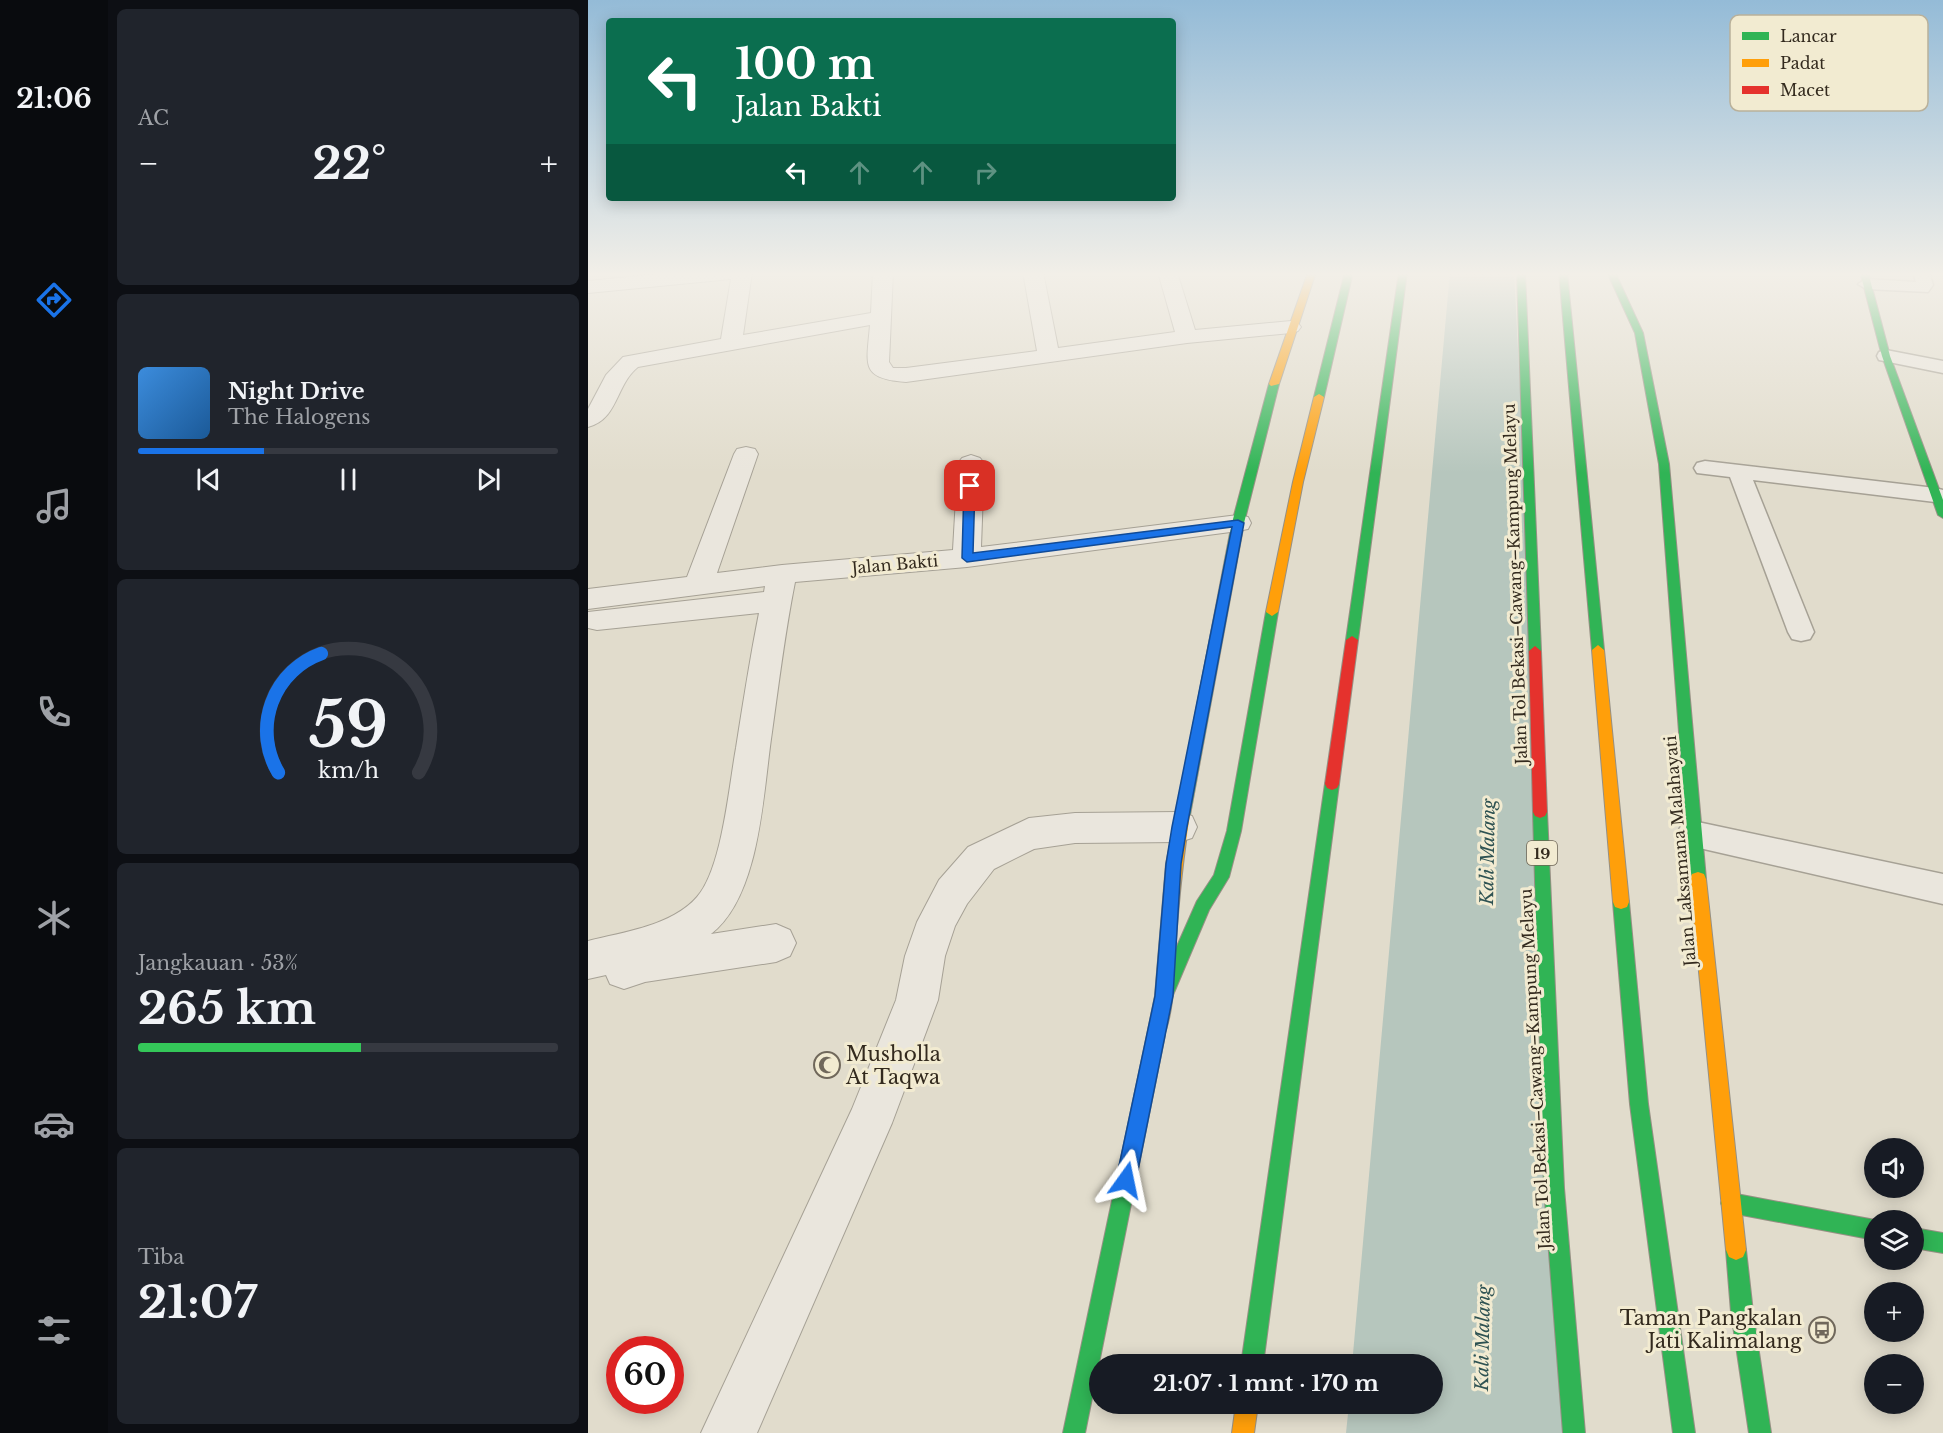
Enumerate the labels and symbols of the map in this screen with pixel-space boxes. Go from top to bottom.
legend [1730,15,1928,111]
text: Lancar [1780,26,1837,46]
text: Padat [1780,53,1825,73]
text: Macet [1780,80,1830,100]
street label: Jalan Tol Bekasi–Cawang–Kampung Melayu [1499,403,1531,767]
pin [944,460,995,511]
street label: Jalan Bakti [849,550,940,578]
street label: Jalan Laksamana Malahayati [1660,734,1700,969]
water label: Kali Malang [1476,798,1500,906]
road number: 19 [1527,841,1557,865]
street label: Jalan Tol Bekasi–Cawang–Kampung Melayu [1516,888,1555,1252]
place label: Musholla At Taqwa [845,1042,942,1089]
mosque icon: Musholla At Taqwa [812,1050,842,1080]
position arrow [1094,1148,1158,1212]
water label: Kali Malang [1471,1284,1495,1392]
place label: Taman Pangkalan Jati Kalimalang [1620,1306,1803,1353]
bus stop icon: Taman Pangkalan Jati Kalimalang [1807,1315,1837,1345]
speed limit sign: 60 [606,1336,684,1414]

